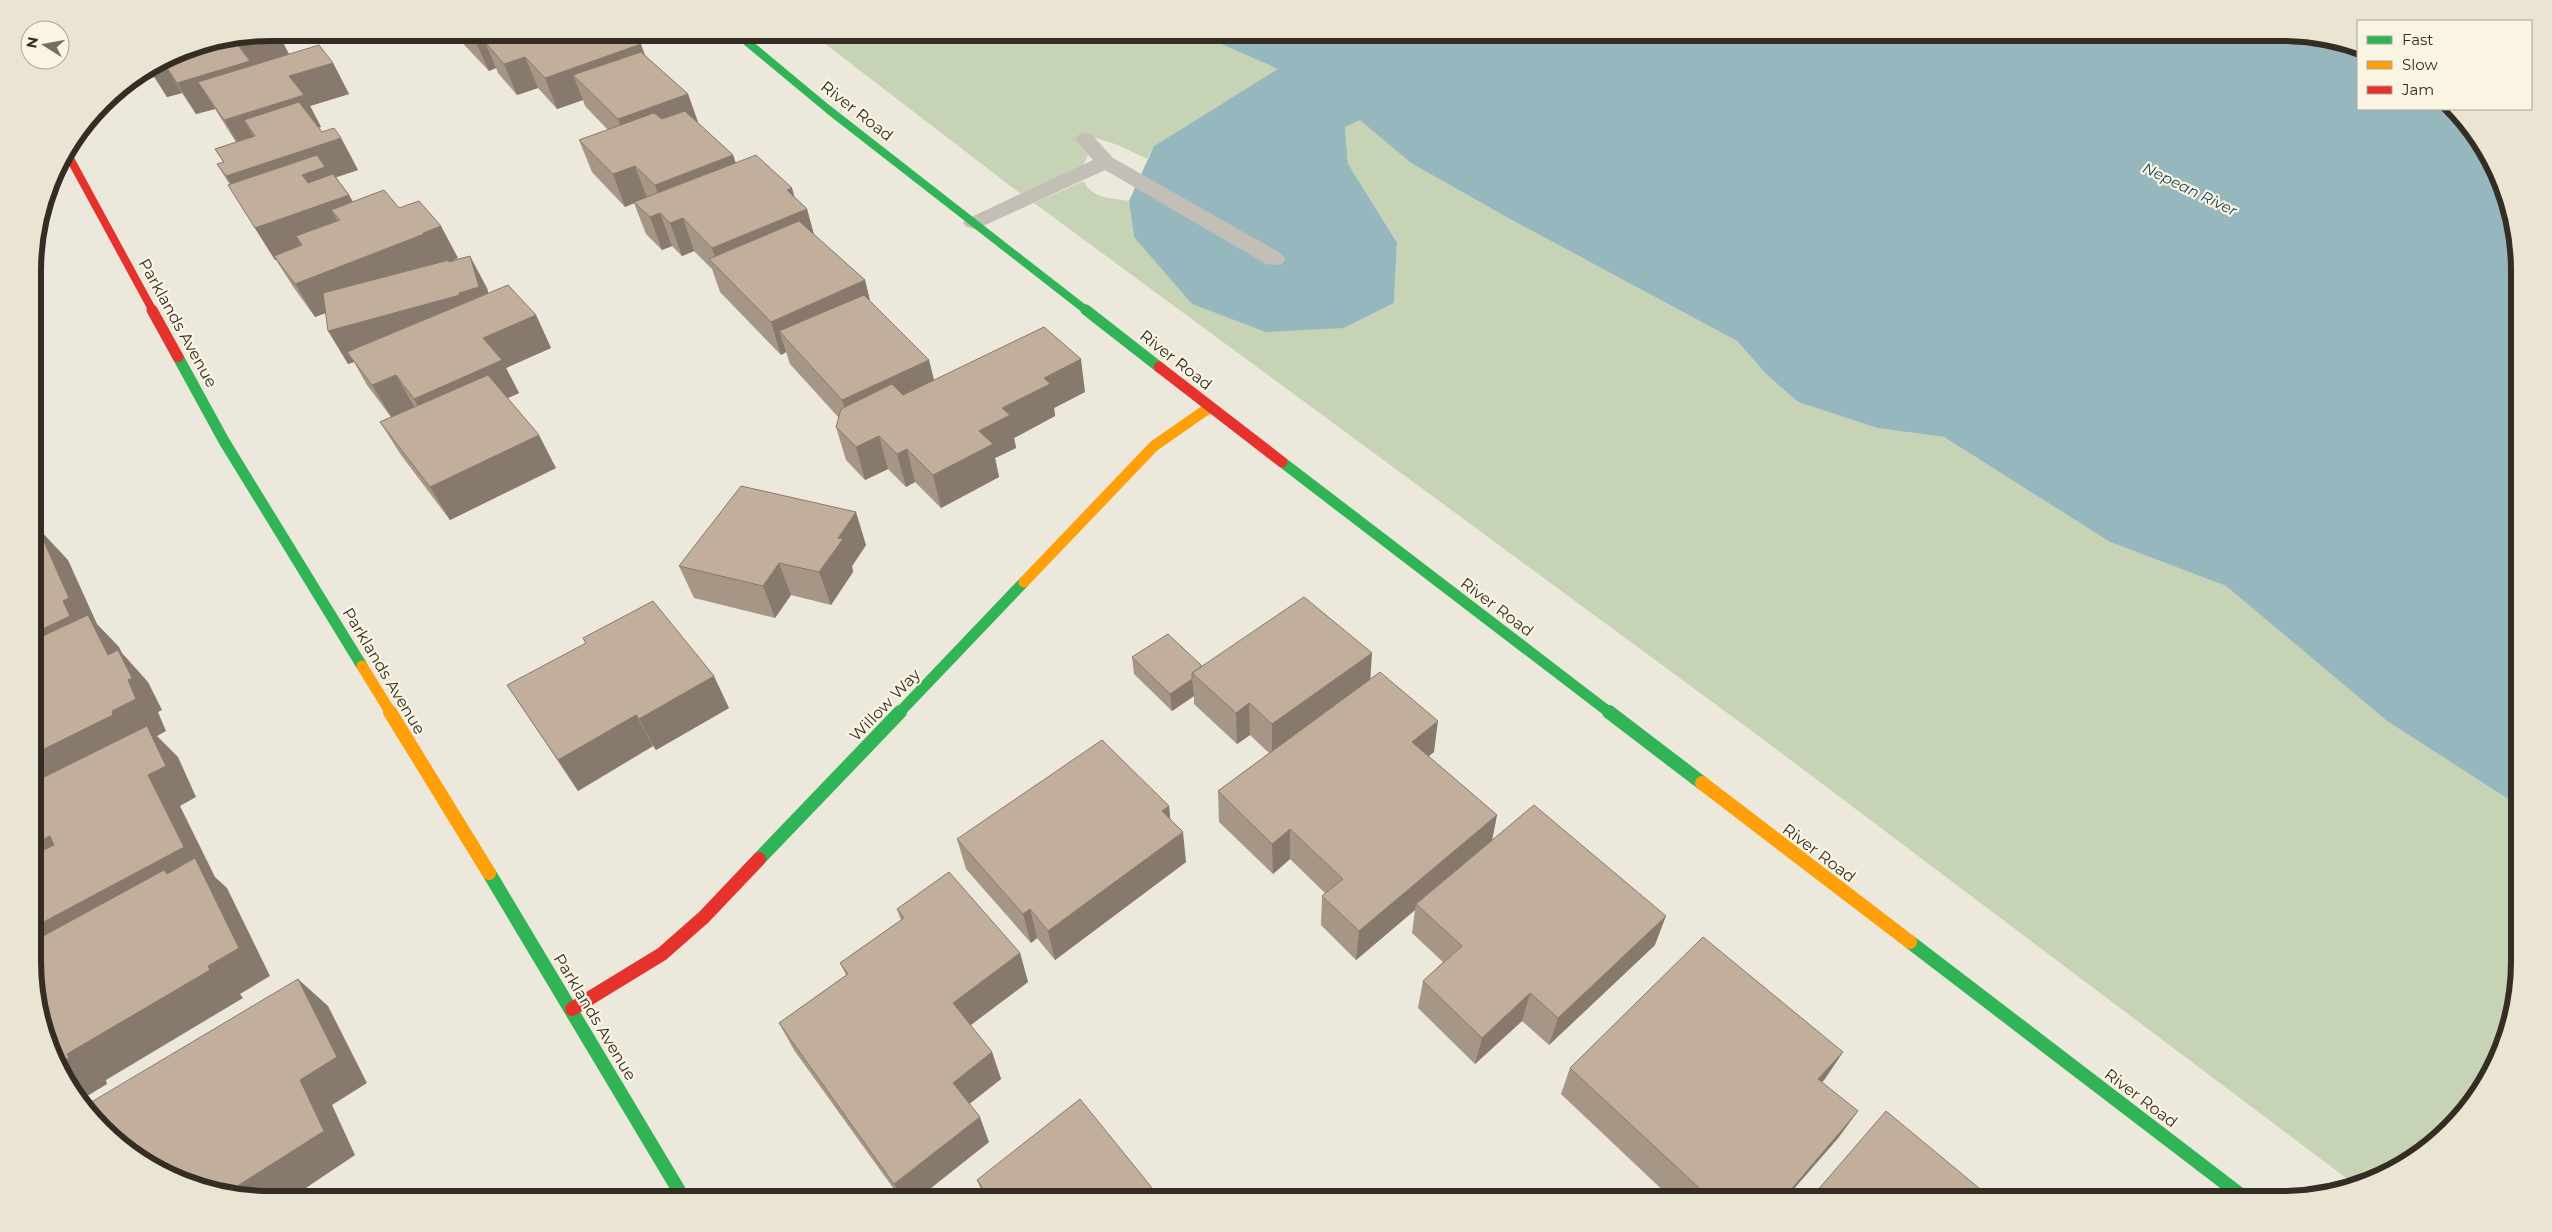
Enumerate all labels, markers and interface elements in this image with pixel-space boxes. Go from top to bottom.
north arrow [20,20,70,70]
legend [2357,20,2532,110]
text: Fast [2402,30,2433,49]
text: N [22,35,42,50]
text: Slow [2402,55,2438,74]
street label: River Road [817,77,897,145]
text: Jam [2401,80,2434,99]
water label: Nepean River [2140,158,2241,220]
street label: Parklands Avenue [135,255,221,391]
street label: River Road [1136,326,1216,394]
street label: River Road [1457,573,1537,641]
street label: Parklands Avenue [339,604,429,738]
street label: Willow Way [846,665,924,745]
street label: River Road [1779,819,1859,887]
street label: Parklands Avenue [550,950,640,1084]
street label: River Road [2101,1064,2181,1132]

